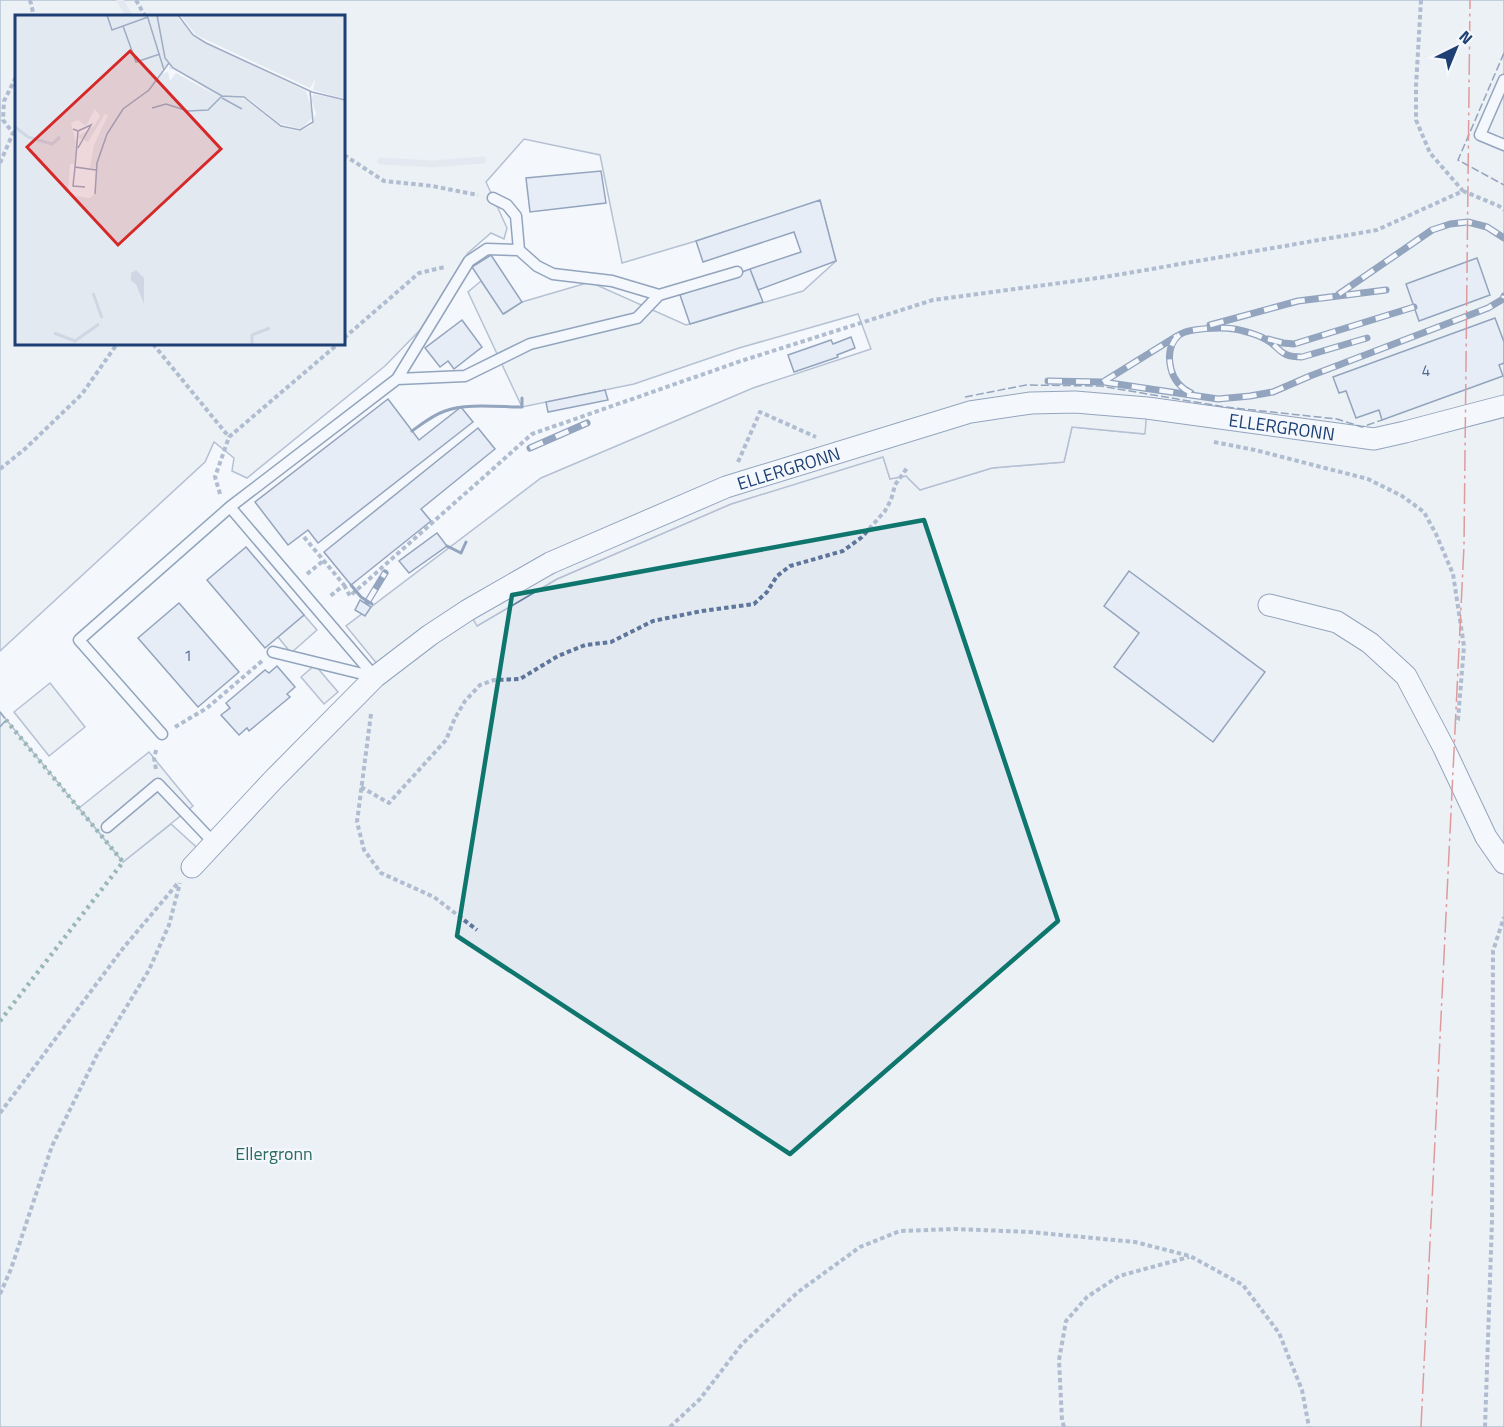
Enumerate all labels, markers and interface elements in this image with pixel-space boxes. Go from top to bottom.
inset map [15,15,345,345]
north arrow [1426,18,1486,78]
text: N [1454,24,1478,50]
house number: 4 [1422,359,1430,382]
street label: ELLERGRONN [1227,406,1337,447]
street label: ELLERGRONN [733,439,843,496]
house number: 1 [184,644,192,667]
park label: Ellergronn [235,1140,313,1167]

